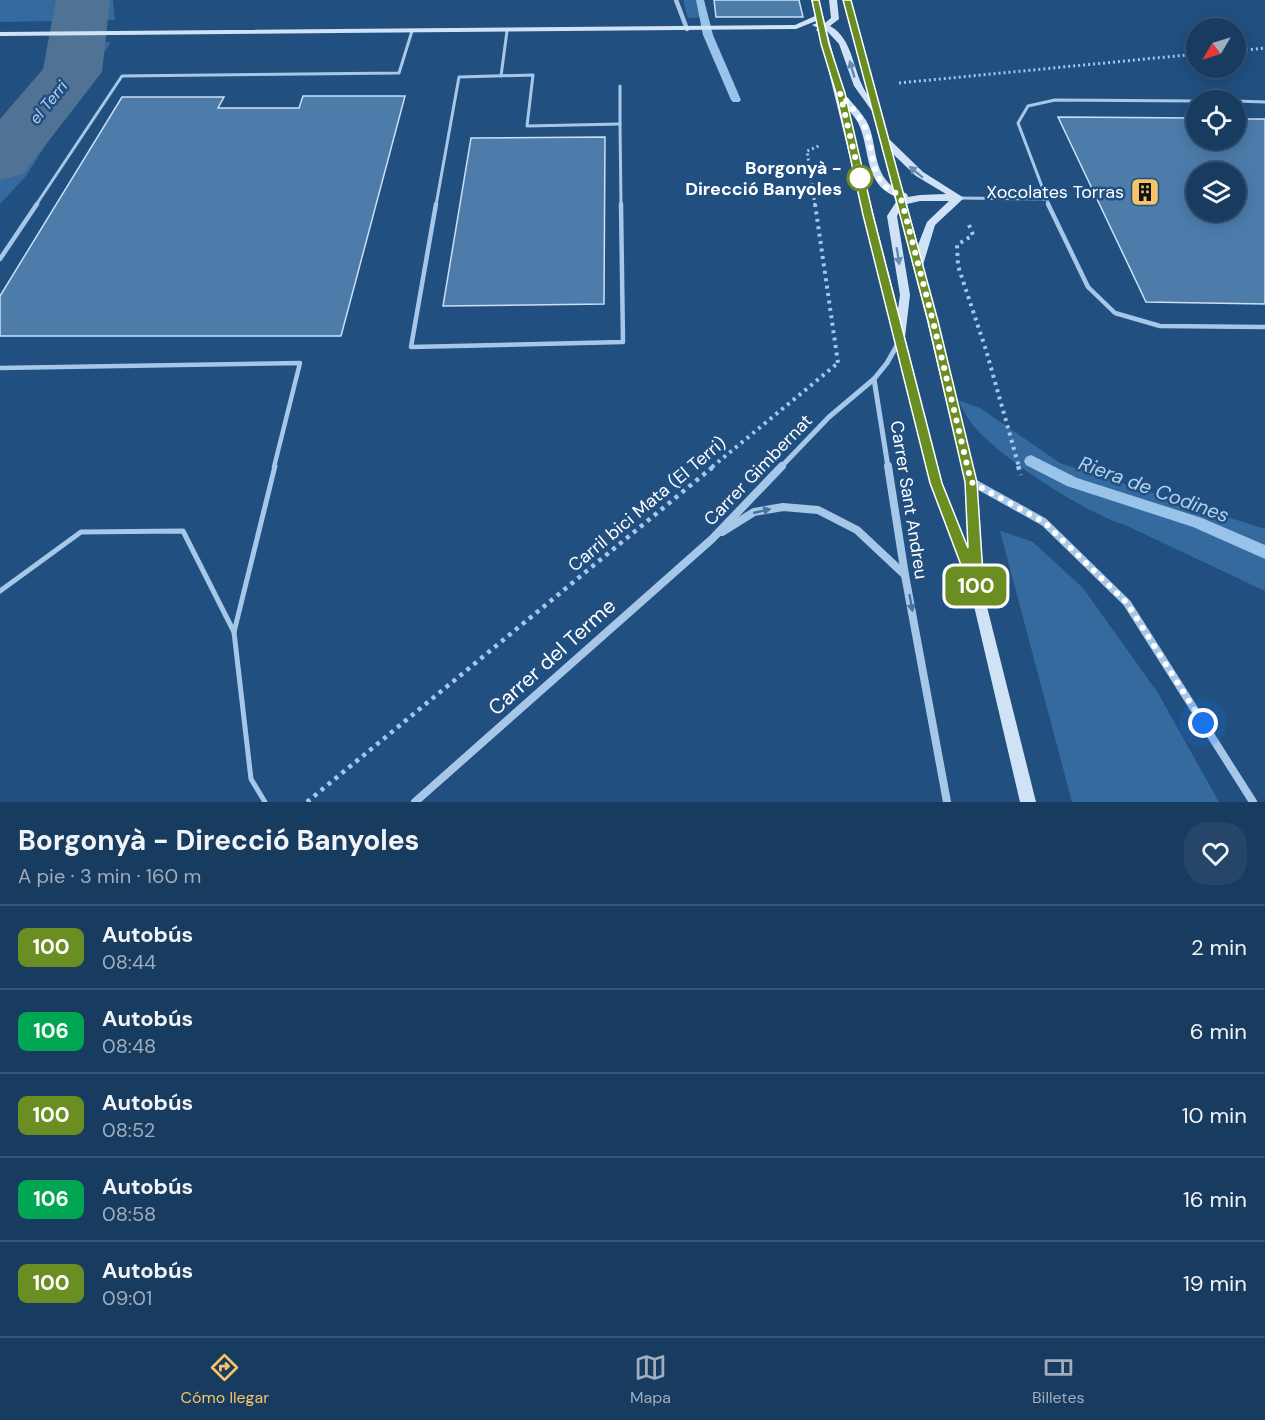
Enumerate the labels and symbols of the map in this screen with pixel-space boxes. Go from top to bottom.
north arrow [1186,18,1246,78]
one-way arrow [847,60,856,78]
water label: el Terri [25,75,73,128]
place label: Borgonyà - Direcció Banyoles [685,156,842,201]
marker: Borgonyà - Direcció Banyoles [847,165,873,191]
one-way arrow [909,166,924,179]
building icon: Xocolates Torras [1129,176,1161,208]
place label: Xocolates Torras [986,180,1124,204]
one-way arrow [894,247,903,266]
street label: Carrer Gimbernat [699,409,817,531]
street label: Carrer Sant Andreu [885,419,933,581]
street label: Carril bici Mata (El Terri) [563,431,731,577]
water label: Riera de Codines [1075,450,1233,528]
one-way arrow [753,505,772,515]
line badge: 100 [942,566,1010,606]
street label: Carrer del Terme [482,592,622,722]
one-way arrow [906,593,915,612]
your location [1188,708,1218,738]

